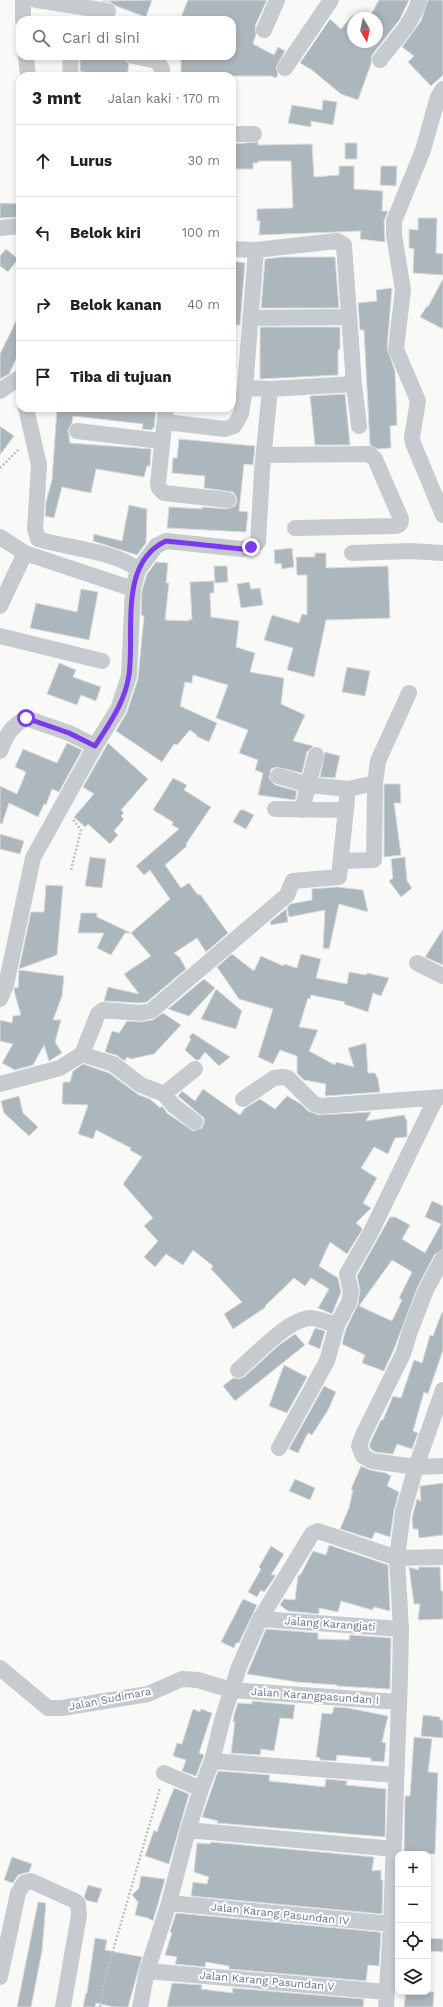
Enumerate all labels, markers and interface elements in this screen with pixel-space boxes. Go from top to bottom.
north arrow [347,12,383,48]
search box [16,16,236,60]
icon: search [30,27,52,49]
text: Cari di sini [62,29,140,47]
text: 3 mnt [32,88,81,108]
text: Jalan kaki · 170 m [108,91,220,106]
icon: ahead [32,150,54,172]
text: Lurus [70,152,112,170]
text: 30 m [188,153,220,168]
icon: left [32,222,54,244]
text: Belok kiri [70,224,141,242]
text: 100 m [182,225,220,240]
icon: right [32,294,54,316]
text: Belok kanan [70,296,161,314]
text: 40 m [187,297,220,312]
icon: arrive [32,366,54,388]
text: Tiba di tujuan [70,368,172,386]
route end [242,538,260,556]
route start [17,709,35,727]
street label: Jalang Karangjati [284,1614,376,1634]
street label: Jalan Sudimara [68,1685,152,1713]
street label: Jalan Karangpasundan I [251,1685,379,1707]
map controls [395,1851,431,1995]
button: + [395,1851,431,1887]
button: − [395,1887,431,1923]
street label: Jalan Karang Pasundan IV [210,1900,350,1928]
button: locate [395,1923,431,1959]
button: layers [395,1959,431,1995]
street label: Jalan Karang Pasundan V [199,1969,335,1993]

